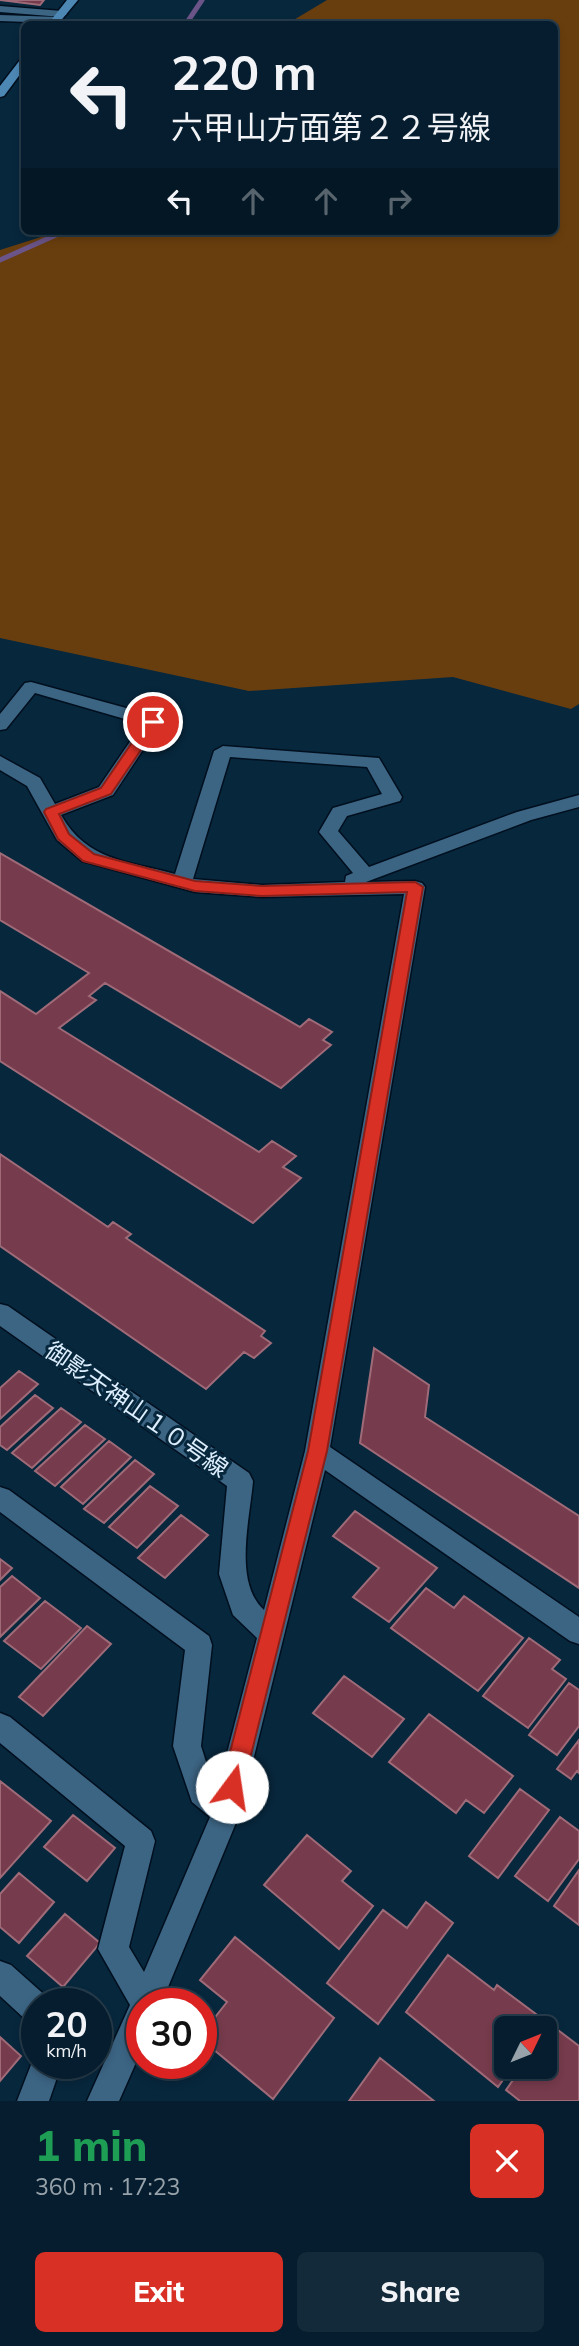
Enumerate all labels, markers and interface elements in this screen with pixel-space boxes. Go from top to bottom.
text: 220 m [171,41,317,102]
icon: left [56,49,147,140]
text: 六甲山方面第２２号線 [171,107,491,147]
icon: left [161,182,199,220]
icon: ahead [234,182,272,220]
icon: ahead [307,182,345,220]
icon: right [380,182,418,220]
pin [123,692,183,752]
icon: arrive [134,703,172,741]
street label: 御影天神山１０号線 [40,1335,234,1483]
position arrow [195,1750,269,1824]
speed limit sign: 30 [126,1988,217,2079]
text: 20 [45,2002,88,2046]
north arrow [494,2016,556,2079]
map controls [494,2016,557,2079]
text: km/h [46,2039,87,2062]
text: 1 min [35,2119,148,2172]
button: close [470,2124,544,2198]
text: 360 m · 17:23 [35,2172,180,2201]
button: Exit [35,2252,283,2332]
button: Share [297,2252,544,2332]

